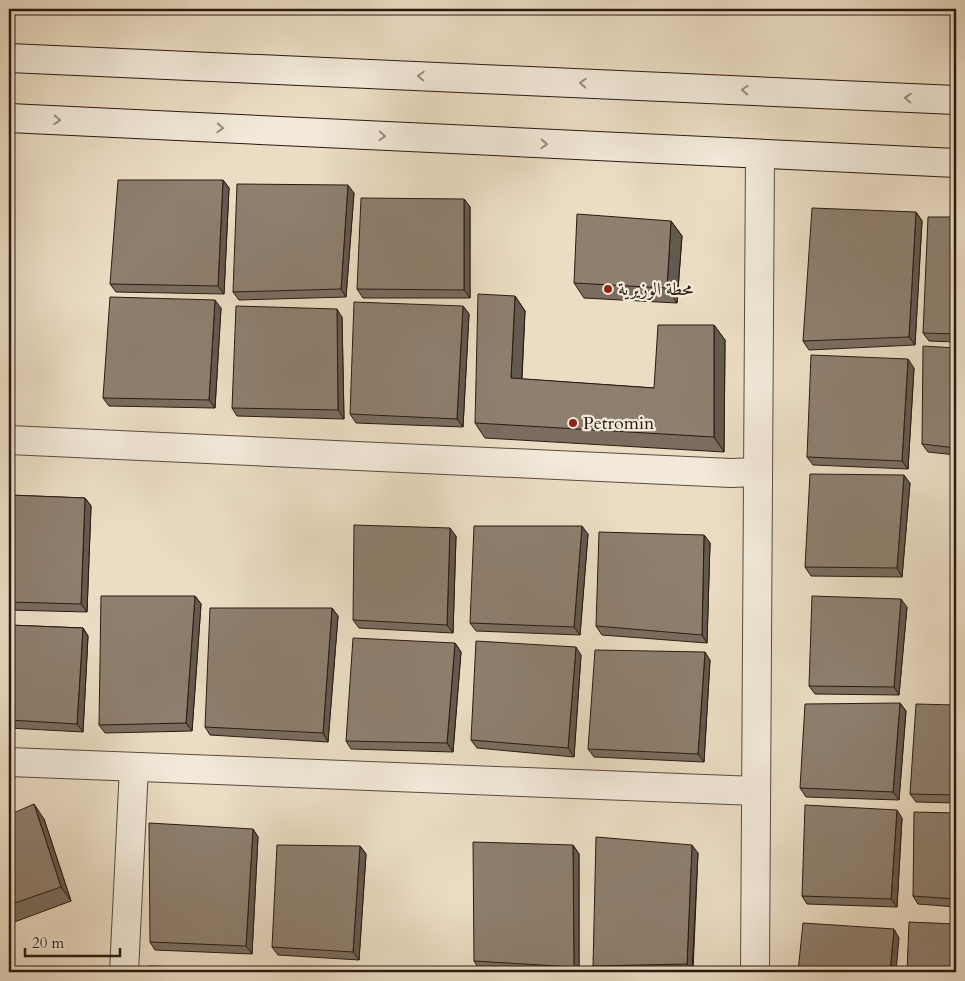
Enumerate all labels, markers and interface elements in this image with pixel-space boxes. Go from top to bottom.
one-way arrow [416,71,424,81]
one-way arrow [579,78,587,89]
one-way arrow [741,85,749,96]
one-way arrow [903,92,911,103]
one-way arrow [54,115,62,126]
one-way arrow [216,123,224,133]
one-way arrow [378,130,386,141]
one-way arrow [541,138,549,149]
place label: محطة الوزيرية [618,277,694,302]
marker: محطة الوزيرية [602,283,614,295]
place label: Petromin [583,411,655,436]
marker: Petromin [567,417,579,429]
scale bar [25,926,120,958]
text: 20 m [32,933,64,953]

